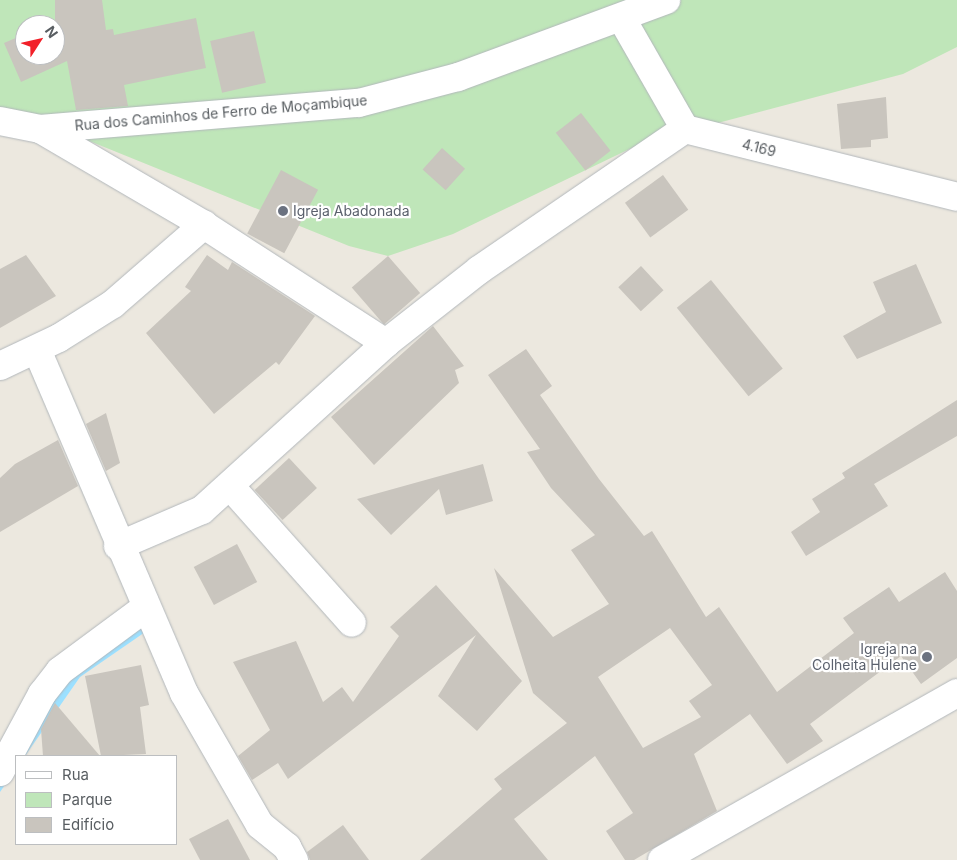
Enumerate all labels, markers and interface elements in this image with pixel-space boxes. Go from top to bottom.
north arrow [15,15,65,65]
text: N [42,22,62,41]
street label: Rua dos Caminhos de Ferro de Moçambique [74,92,368,134]
street label: 4.169 [740,136,778,160]
place label: Igreja Abadonada [293,203,409,219]
marker: Igreja Abadonada [277,205,289,217]
place label: Igreja na Colheita Hulene [812,641,917,674]
marker: Igreja na Colheita Hulene [921,651,933,663]
legend [15,755,178,845]
text: Rua [62,765,89,784]
text: Parque [62,790,112,809]
text: Edifício [62,815,114,834]

